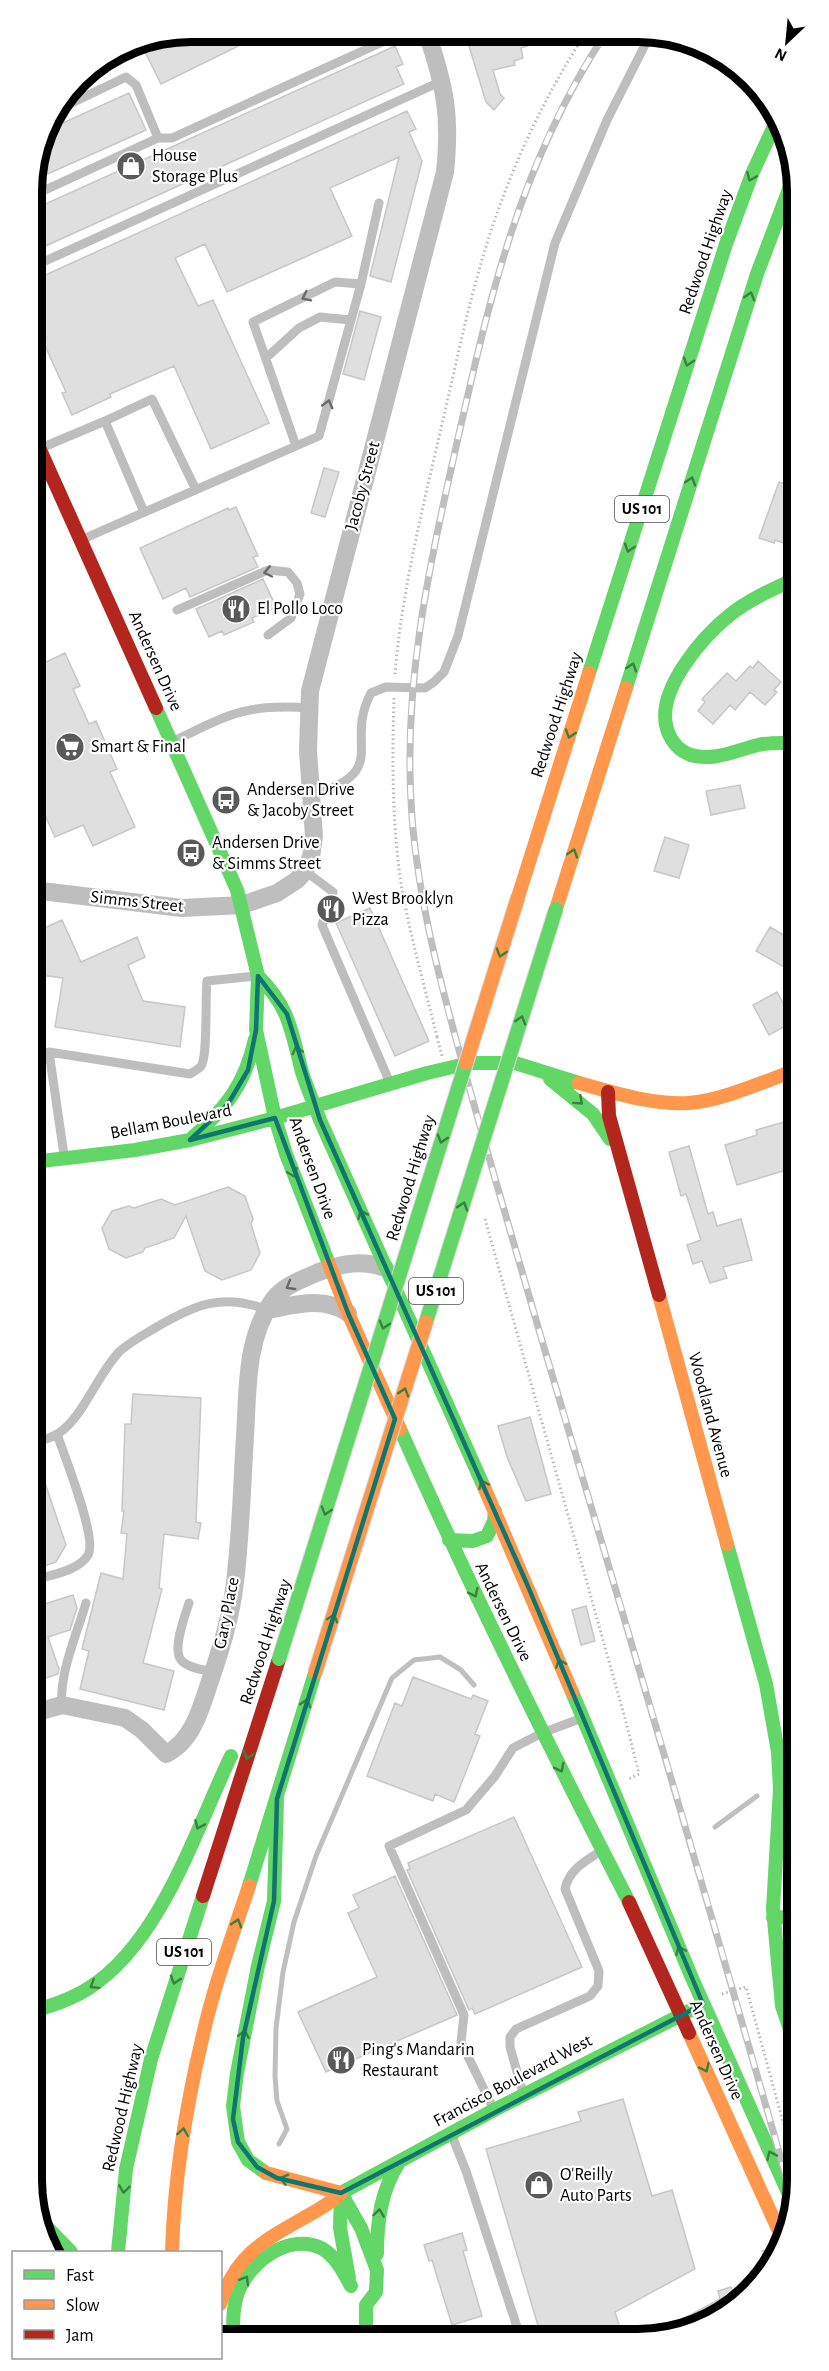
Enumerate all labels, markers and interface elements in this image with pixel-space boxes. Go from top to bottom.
north arrow [757,12,817,72]
text: N [772,45,789,64]
place label: House Storage Plus [152,147,238,186]
shop icon: House Storage Plus [115,150,147,182]
one-way arrow [746,171,758,182]
street label: Redwood Highway [676,187,736,317]
one-way arrow [301,289,312,301]
one-way arrow [743,291,756,301]
one-way arrow [683,356,696,367]
one-way arrow [320,399,333,409]
street label: Jacoby Street [342,439,384,532]
one-way arrow [684,476,697,487]
road number: US 101 [615,496,669,522]
one-way arrow [624,542,636,553]
one-way arrow [263,565,273,578]
restaurant icon: El Pollo Loco [220,593,252,625]
place label: El Pollo Loco [257,600,343,618]
street label: Andersen Drive [125,608,185,714]
street label: Redwood Highway [528,650,586,780]
one-way arrow [625,662,638,673]
one-way arrow [565,728,577,739]
supermarket icon: Smart & Final [54,731,86,763]
place label: Smart & Final [91,738,186,756]
place label: Andersen Drive & Jacoby Street [247,781,355,820]
bus stop icon: Andersen Drive & Jacoby Street [210,784,242,816]
place label: Andersen Drive & Simms Street [212,834,321,873]
bus stop icon: Andersen Drive & Simms Street [175,837,207,869]
one-way arrow [566,848,579,859]
street label: Simms Street [90,888,185,916]
place label: West Brooklyn Pizza [352,890,454,929]
restaurant icon: West Brooklyn Pizza [315,893,347,925]
one-way arrow [496,947,508,958]
one-way arrow [514,1015,526,1025]
one-way arrow [291,1045,304,1055]
one-way arrow [572,1094,583,1105]
street label: Bellam Boulevard [109,1101,233,1143]
street label: Redwood Highway [383,1112,439,1243]
street label: Andersen Drive [285,1114,339,1222]
one-way arrow [437,1133,449,1144]
one-way arrow [286,1167,298,1178]
one-way arrow [455,1201,468,1212]
one-way arrow [357,1210,369,1221]
road number: US 101 [409,1278,463,1304]
one-way arrow [286,1279,296,1290]
one-way arrow [379,1319,391,1330]
street label: Woodland Avenue [685,1350,735,1480]
one-way arrow [397,1387,409,1398]
one-way arrow [478,1480,490,1491]
one-way arrow [321,1505,333,1516]
street label: Andersen Drive [471,1560,535,1664]
street label: Gary Place [211,1576,243,1650]
street label: Redwood Highway [237,1577,295,1707]
one-way arrow [466,1586,478,1597]
one-way arrow [326,1613,338,1624]
one-way arrow [555,1658,567,1669]
one-way arrow [299,1698,312,1709]
one-way arrow [243,1749,256,1760]
one-way arrow [552,1762,564,1773]
one-way arrow [194,1819,206,1830]
one-way arrow [229,1918,242,1929]
road number: US 101 [157,1939,211,1965]
one-way arrow [675,1945,687,1956]
one-way arrow [170,1974,183,1985]
one-way arrow [90,1978,100,1990]
street label: Andersen Drive [686,1997,746,2103]
one-way arrow [237,2030,250,2040]
street label: Francisco Boulevard West [431,2031,595,2130]
place label: Ping's Mandarin Restaurant [362,2041,474,2080]
street label: Redwood Highway [100,2042,147,2174]
restaurant icon: Ping's Mandarin Restaurant [325,2044,357,2076]
one-way arrow [697,2061,709,2072]
one-way arrow [176,2127,189,2137]
one-way arrow [766,2151,778,2162]
place label: O'Reilly Auto Parts [560,2166,632,2205]
shop icon: O'Reilly Auto Parts [523,2169,555,2201]
one-way arrow [279,2174,290,2186]
one-way arrow [118,2185,130,2194]
one-way arrow [372,2208,384,2218]
legend [12,2251,222,2359]
text: Fast [66,2267,94,2285]
one-way arrow [237,2276,249,2286]
text: Slow [66,2297,99,2315]
text: Jam [66,2327,94,2345]

